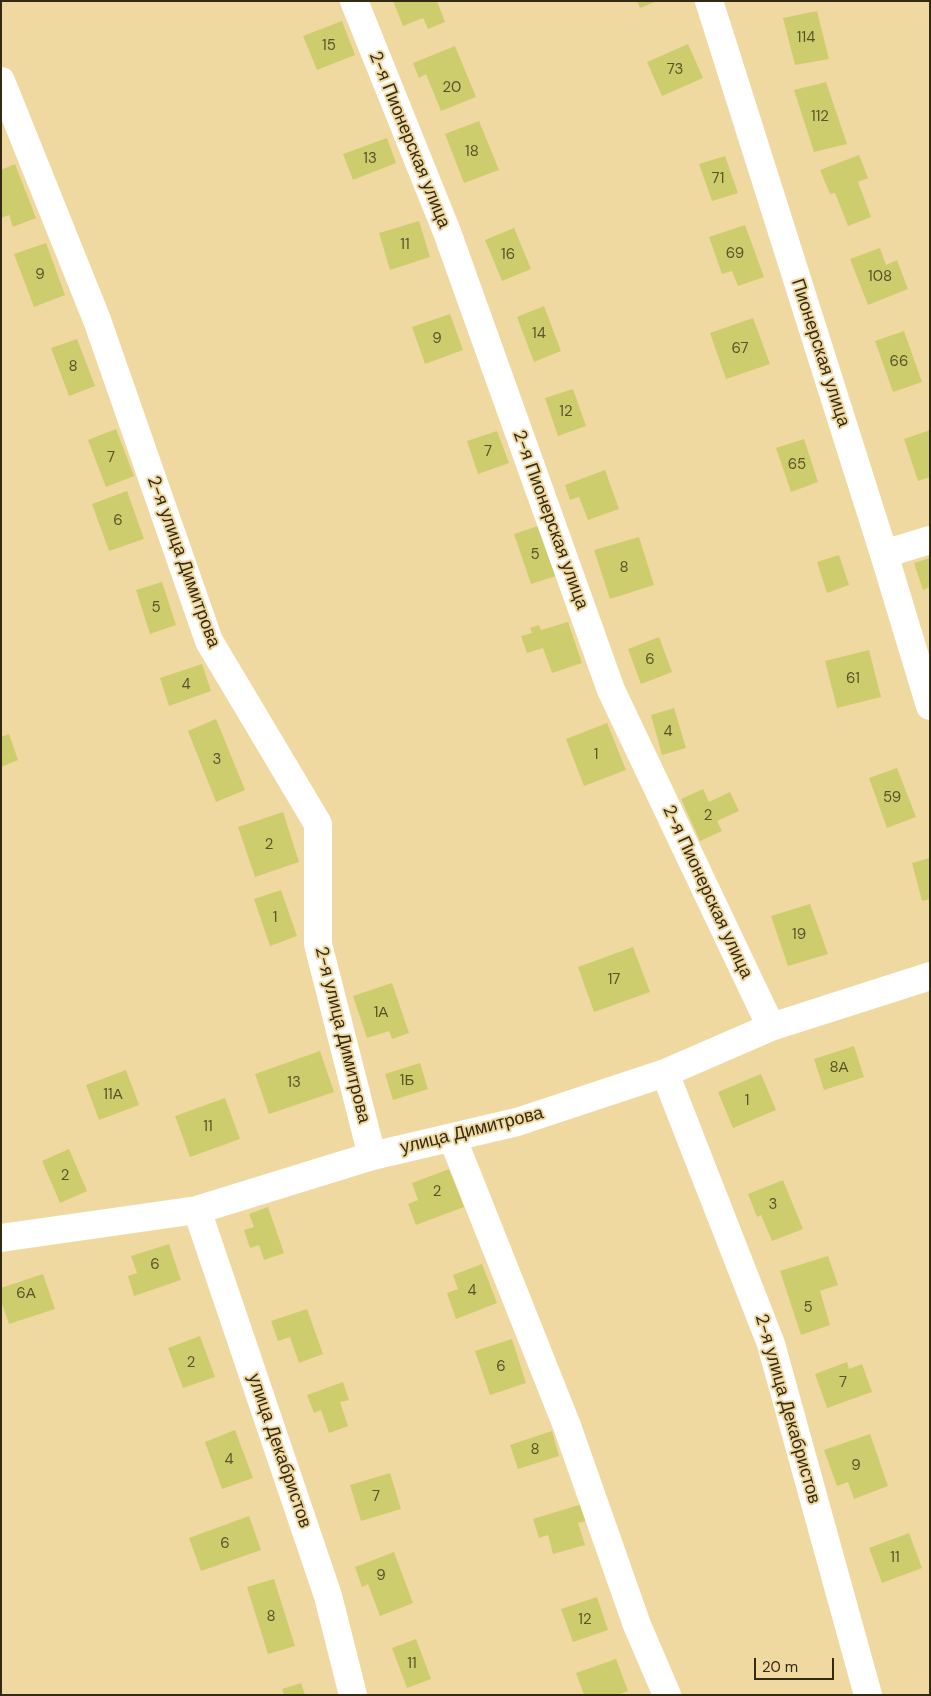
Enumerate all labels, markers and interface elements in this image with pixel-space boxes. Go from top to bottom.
house number: 114 [797,29,815,47]
house number: 15 [322,37,336,55]
street label: 2-я Пионерская улица [364,48,454,232]
house number: 73 [667,61,683,79]
house number: 20 [443,79,461,97]
house number: 112 [811,108,829,126]
house number: 18 [465,143,479,161]
house number: 13 [363,150,377,168]
house number: 71 [712,170,724,188]
house number: 11 [400,236,410,254]
house number: 69 [726,245,744,263]
house number: 16 [501,246,515,264]
house number: 9 [35,266,45,284]
house number: 108 [868,268,892,286]
street label: Пионерская улица [786,276,854,430]
house number: 14 [532,325,546,343]
house number: 9 [432,330,442,348]
house number: 67 [731,340,749,358]
house number: 66 [890,353,908,371]
house number: 8 [68,358,78,376]
house number: 12 [559,403,573,421]
street label: 2-я Пионерская улица [508,428,592,612]
house number: 7 [484,443,492,461]
house number: 7 [107,449,115,467]
house number: 65 [788,456,806,474]
street label: 2-я улица Димитрова [142,473,224,651]
house number: 6 [113,512,123,530]
house number: 5 [530,546,540,564]
house number: 8 [619,559,629,577]
house number: 5 [151,599,161,617]
house number: 6 [645,651,655,669]
house number: 61 [846,670,860,688]
house number: 4 [181,676,191,694]
house number: 4 [663,723,673,741]
house number: 1 [594,746,598,764]
house number: 3 [213,751,221,769]
house number: 59 [883,789,901,807]
street label: 2-я Пионерская улица [657,802,757,982]
house number: 2 [704,807,712,825]
house number: 2 [265,836,273,854]
house number: 1 [273,909,277,927]
house number: 19 [792,926,806,944]
street label: 2-я улица Димитрова [310,944,374,1126]
house number: 17 [608,971,620,989]
house number: 1А [374,1004,388,1022]
house number: 8А [829,1059,849,1077]
house number: 1Б [400,1072,414,1090]
house number: 13 [287,1074,301,1092]
house number: 11А [103,1086,123,1104]
house number: 1 [745,1092,749,1110]
street label: улица Димитрова [398,1103,546,1159]
house number: 11 [203,1118,213,1136]
house number: 2 [61,1167,69,1185]
house number: 2 [433,1183,441,1201]
house number: 3 [769,1196,777,1214]
house number: 6 [150,1256,160,1274]
house number: 4 [467,1282,477,1300]
house number: 6А [16,1285,36,1303]
house number: 5 [803,1299,813,1317]
street label: 2-я улица Декабристов [750,1312,824,1506]
house number: 2 [187,1354,195,1372]
house number: 6 [496,1358,506,1376]
street label: улица Декабристов [242,1371,316,1531]
house number: 7 [839,1374,847,1392]
house number: 8 [530,1441,540,1459]
house number: 4 [224,1451,234,1469]
house number: 9 [851,1457,861,1475]
house number: 7 [372,1488,380,1506]
house number: 6 [220,1535,230,1553]
house number: 11 [890,1549,900,1567]
house number: 9 [376,1567,386,1585]
house number: 8 [266,1608,276,1626]
house number: 12 [578,1611,592,1629]
scale bar [756,1648,836,1680]
house number: 11 [407,1655,417,1673]
text: 20 m [762,1657,798,1677]

